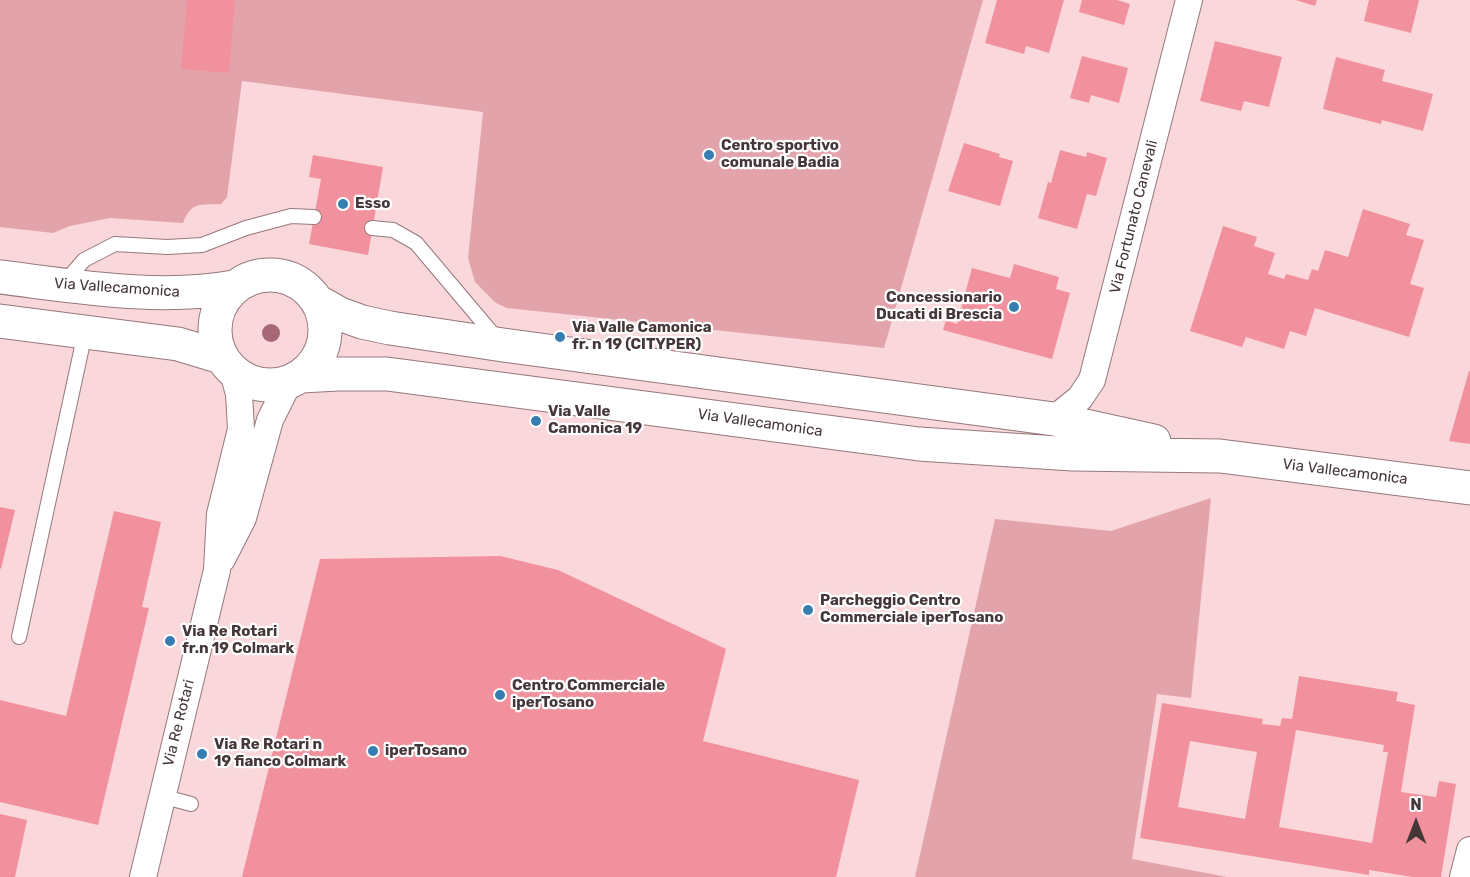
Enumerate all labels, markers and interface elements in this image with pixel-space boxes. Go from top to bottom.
place label: Centro sportivo comunale Badia [721,137,839,172]
street label: Via Fortunato Canevali [1106,138,1162,296]
marker: Centro sportivo comunale Badia [702,148,716,162]
place label: Esso [355,195,390,213]
marker: Esso [336,197,350,211]
street label: Via Vallecamonica [53,275,181,301]
place label: Concessionario Ducati di Brescia [876,289,1002,324]
marker: Concessionario Ducati di Brescia [1007,300,1021,314]
place label: Via Valle Camonica fr. n 19 (CITYPER) [572,319,712,354]
marker: Via Valle Camonica fr. n 19 (CITYPER) [553,330,567,344]
place label: Via Valle Camonica 19 [548,403,642,438]
street label: Via Vallecamonica [696,405,824,441]
marker: Via Valle Camonica 19 [529,414,543,428]
street label: Via Vallecamonica [1281,455,1409,489]
place label: Parcheggio Centro Commerciale iperTosano [820,592,1003,627]
marker: Parcheggio Centro Commerciale iperTosano [801,603,815,617]
place label: Via Re Rotari fr.n 19 Colmark [182,623,294,658]
marker: Via Re Rotari fr.n 19 Colmark [163,634,177,648]
place label: Centro Commerciale iperTosano [512,677,665,712]
street label: Via Re Rotari [160,678,198,768]
marker: Centro Commerciale iperTosano [493,688,507,702]
place label: Via Re Rotari n 19 fianco Colmark [214,736,346,771]
place label: iperTosano [385,742,467,760]
marker: iperTosano [366,744,380,758]
marker: Via Re Rotari n 19 fianco Colmark [195,747,209,761]
north arrow [1386,793,1446,853]
text: N [1410,795,1422,814]

